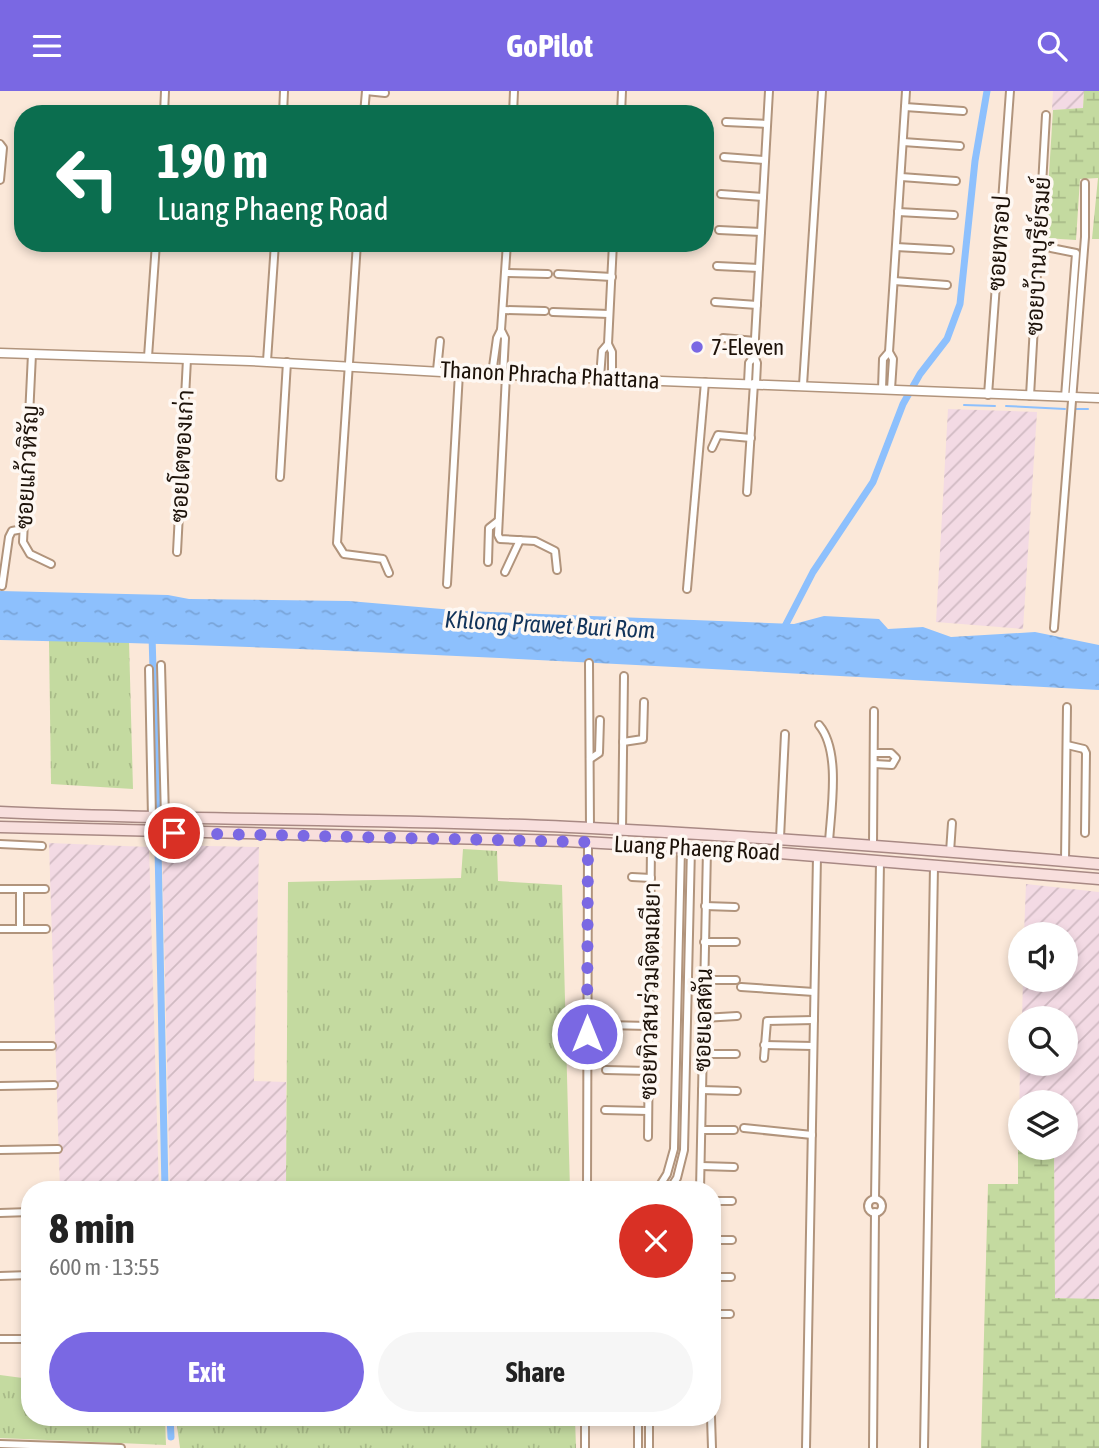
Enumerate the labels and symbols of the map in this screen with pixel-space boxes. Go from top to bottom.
street label: ซอยบ้านบุรีย์รมย์ [1018,176,1058,336]
street label: ซอยทรอป [983,194,1015,292]
place label: 7-Eleven [711,334,784,360]
marker: 7-Eleven [689,339,705,355]
street label: Thanon Phracha Phattana [440,356,660,394]
street label: ซอยโตของเก่า [163,389,198,523]
street label: ซอยแก้วหิรัญ [9,404,44,530]
water label: Khlong Prawet Buri Rom [444,606,656,643]
pin [144,803,204,863]
street label: Luang Phaeng Road [613,831,781,865]
street label: ซอยทิวสนร่วมจิตมณียา [633,882,665,1100]
street label: ซอยเอสตัน [688,968,717,1072]
position arrow [550,997,624,1071]

